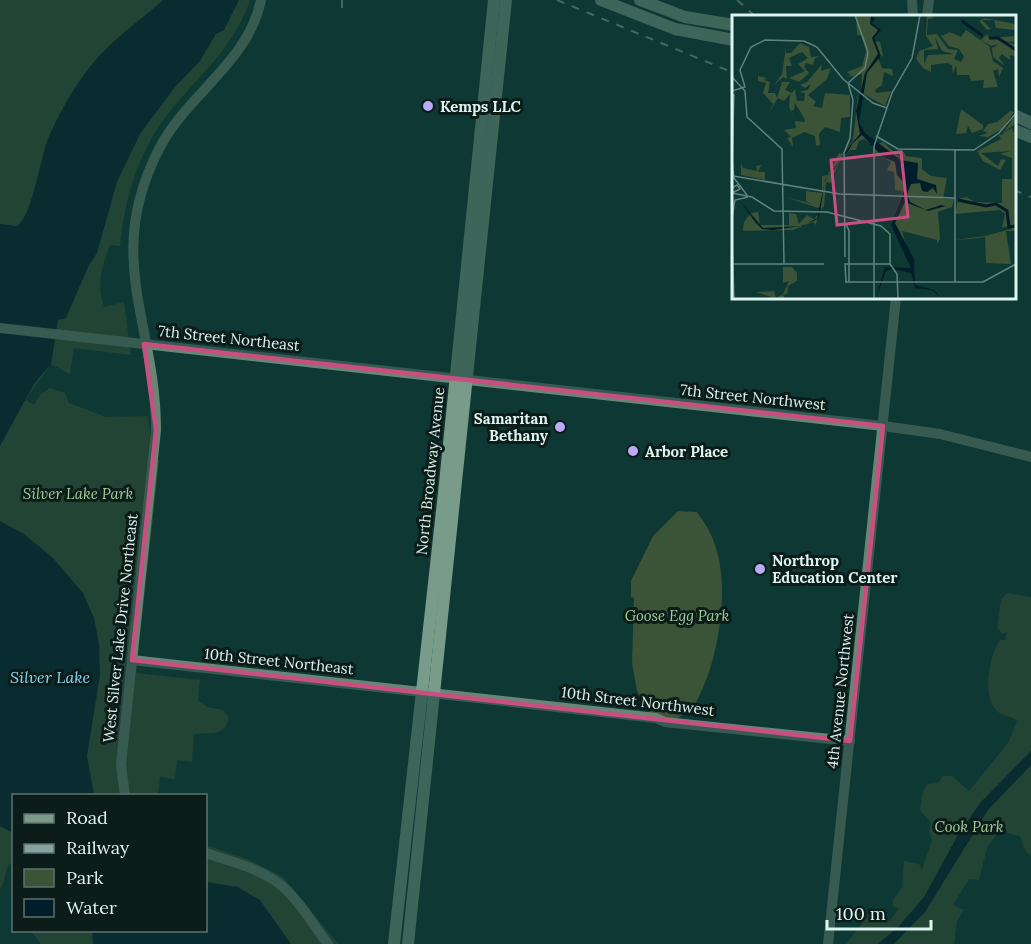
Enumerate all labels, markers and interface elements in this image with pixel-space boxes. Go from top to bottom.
inset map [732,15,1016,298]
place label: Kemps LLC [440,97,521,116]
marker: Kemps LLC [421,99,435,113]
street label: 7th Street Northeast [157,321,301,355]
street label: 7th Street Northwest [679,380,827,414]
street label: North Broadway Avenue [412,386,448,556]
place label: Samaritan Bethany [474,409,549,445]
marker: Samaritan Bethany [553,420,567,434]
place label: Arbor Place [645,442,728,461]
marker: Arbor Place [626,444,640,458]
park label: Silver Lake Park [23,484,133,503]
street label: West Silver Lake Drive Northeast [99,512,141,743]
place label: Northrop Education Center [772,551,898,587]
marker: Northrop Education Center [753,562,767,576]
park label: Goose Egg Park [625,606,730,625]
street label: 4th Avenue Northwest [822,612,858,769]
street label: 10th Street Northeast [203,644,355,678]
water label: Silver Lake [10,667,90,687]
street label: 10th Street Northwest [560,682,716,720]
legend [12,794,207,932]
text: Road [66,806,108,829]
park label: Cook Park [934,817,1004,836]
text: Railway [66,836,130,859]
text: Park [66,866,104,889]
scale bar [827,893,930,931]
text: Water [66,896,117,919]
text: 100 m [836,902,886,925]

